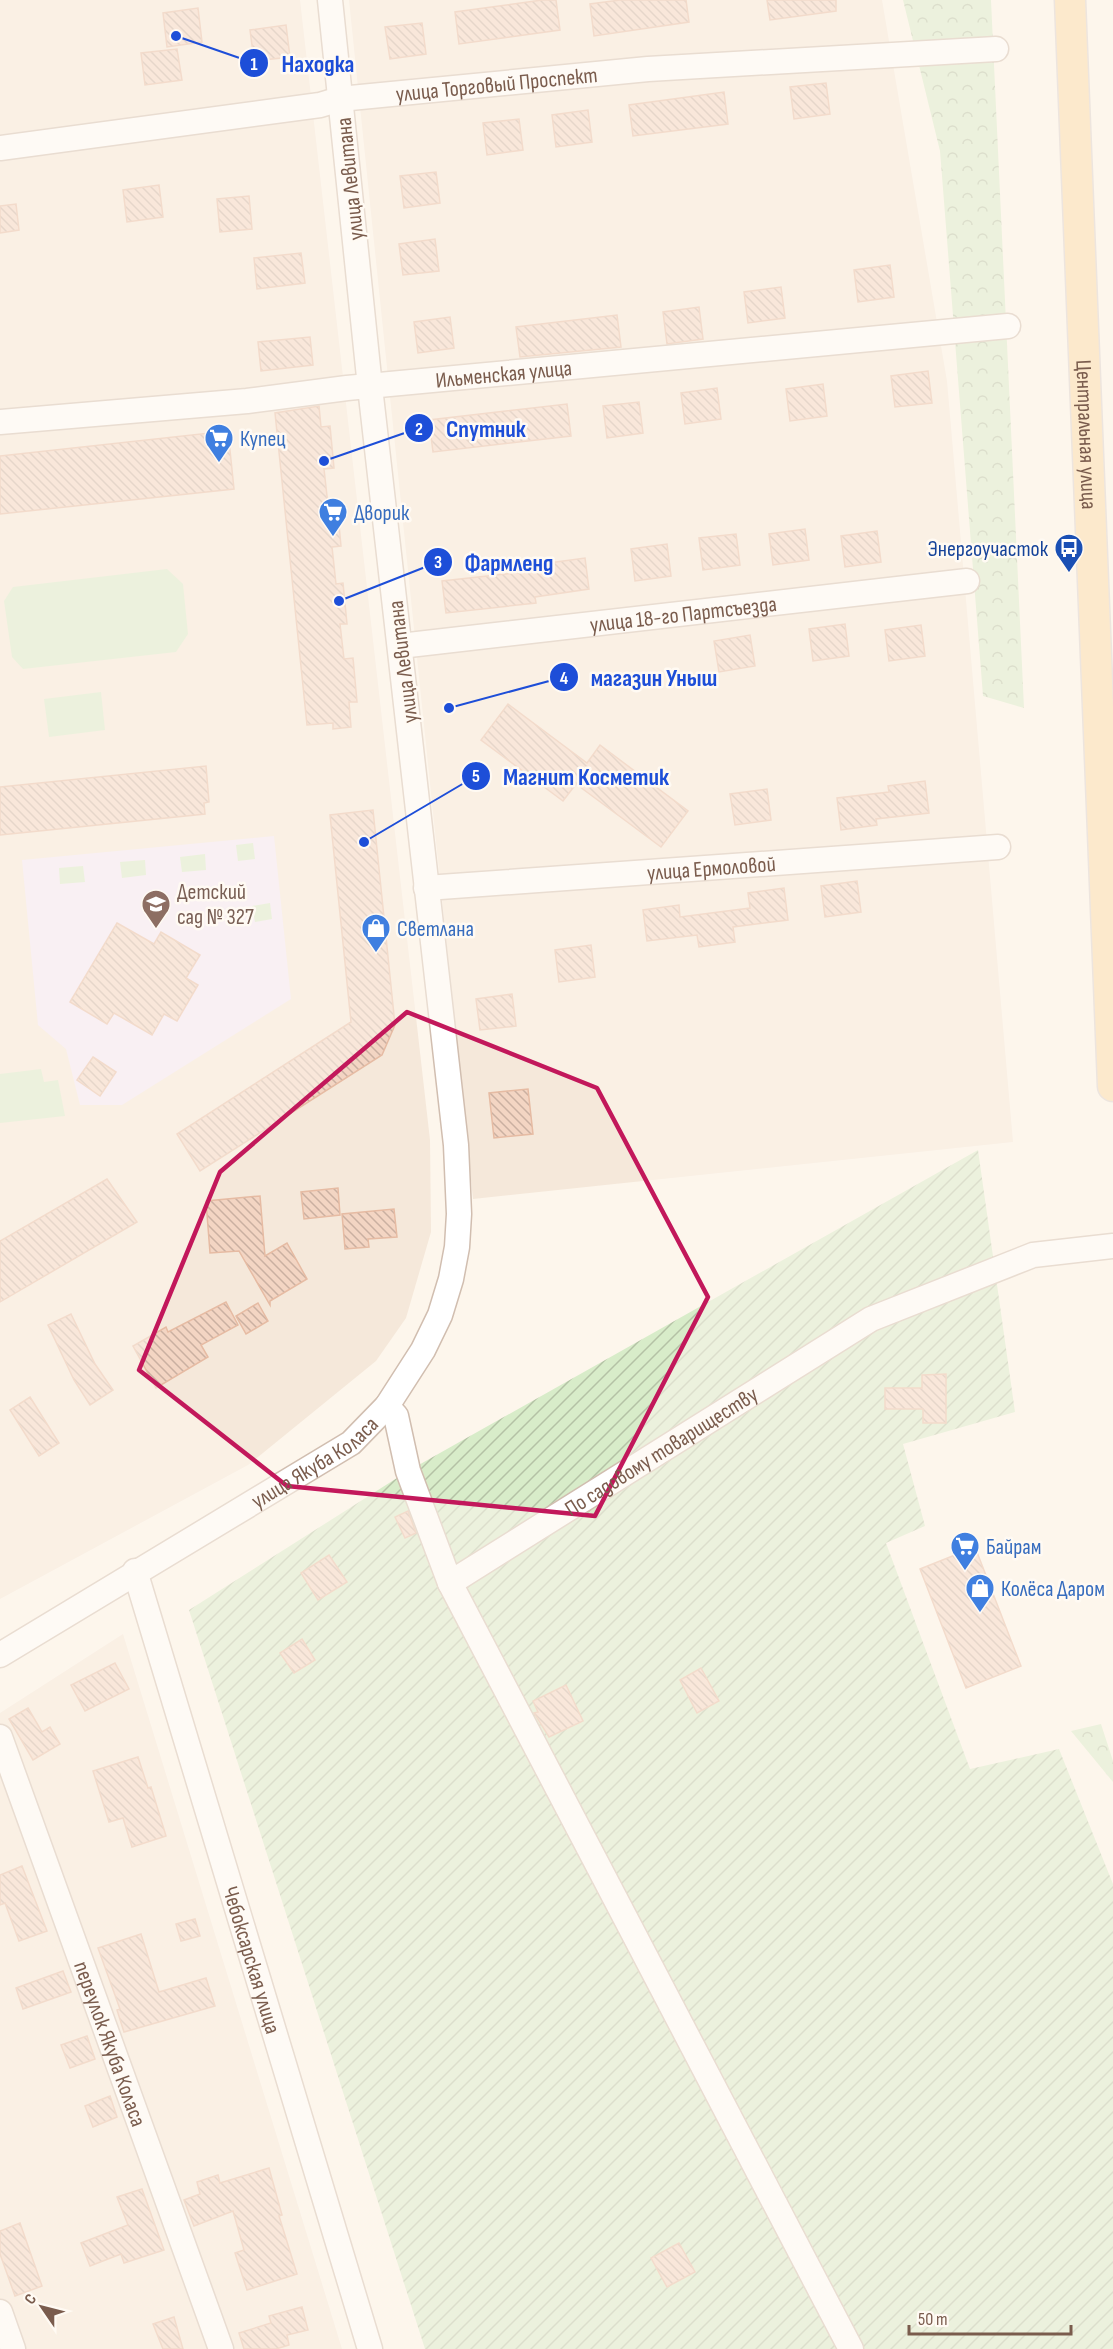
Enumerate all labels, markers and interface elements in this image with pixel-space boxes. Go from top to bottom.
callout: Находка [239,42,366,84]
text: Находка [282,50,354,79]
text: 1 [250,54,258,75]
street label: улица Торговый Проспект [395,62,599,109]
street label: улица Левитана [331,116,370,242]
street label: Ильменская улица [434,355,573,395]
street label: Центральная улица [1069,359,1102,510]
callout: Спутник [404,407,538,449]
text: Спутник [446,415,527,444]
text: 2 [415,419,423,440]
supermarket icon: Купец [203,422,235,464]
place label: Купец [240,426,286,453]
supermarket icon: Дворик [317,496,349,538]
place label: Дворик [354,500,410,527]
bus stop icon: Энергоучасток [1053,532,1085,574]
place label: Энергоучасток [928,536,1049,563]
callout: Фармленд [423,541,566,583]
text: Фармленд [465,549,553,578]
text: 3 [434,552,442,573]
street label: улица 18-го Партсъезда [588,591,778,639]
street label: улица Левитана [383,599,424,725]
callout: магазин Уныш [549,656,729,698]
text: магазин Уныш [591,664,717,693]
text: 4 [560,668,569,689]
callout: Магнит Косметик [461,755,681,797]
text: Магнит Косметик [503,763,670,792]
text: 5 [472,766,480,787]
street label: улица Ермоловой [646,851,777,887]
place label: Детский сад № 327 [177,879,254,931]
school or university icon: Детский сад № 327 [140,888,172,930]
shop icon: Светлана [360,912,392,954]
place label: Светлана [397,916,474,943]
street label: По садовому товариществу [560,1381,764,1523]
street label: улица Якуба Коласа [247,1411,384,1515]
supermarket icon: Байрам [949,1530,981,1572]
place label: Байрам [986,1534,1041,1561]
shop icon: Колёса Даром [964,1572,996,1614]
place label: Колёса Даром [1001,1576,1105,1603]
street label: Чебоксарская улица [216,1883,286,2037]
street label: переулок Якуба Коласа [67,1958,152,2130]
north arrow [12,2277,72,2337]
text: С [21,2290,41,2308]
scale bar [909,2298,1071,2336]
text: 50 m [918,2309,948,2330]

